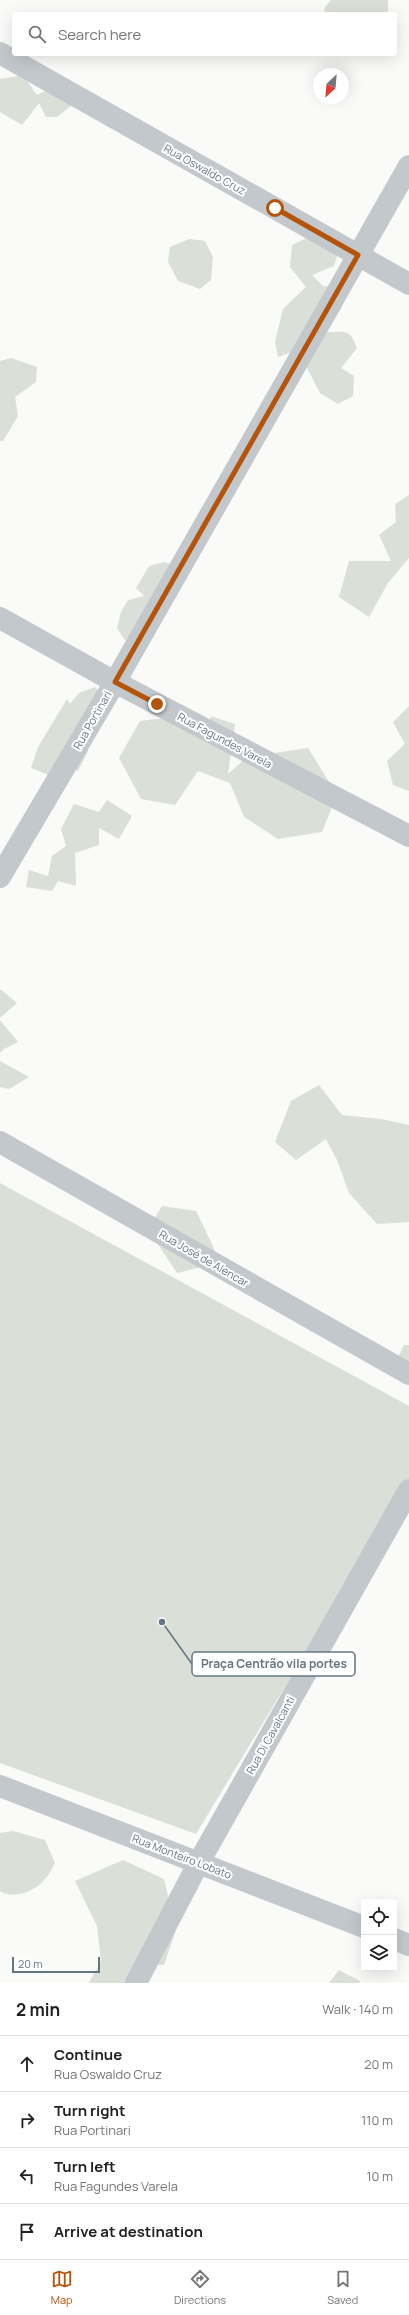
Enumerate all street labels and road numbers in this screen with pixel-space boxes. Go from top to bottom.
street label: Rua Oswaldo Cruz [161,140,249,198]
street label: Rua Portinari [69,688,115,752]
street label: Rua Fagundes Varela [175,709,275,771]
street label: Rua José de Alencar [156,1226,252,1290]
street label: Rua Di Cavalcanti [242,1693,298,1777]
street label: Rua Monteiro Lobato [130,1830,234,1882]

